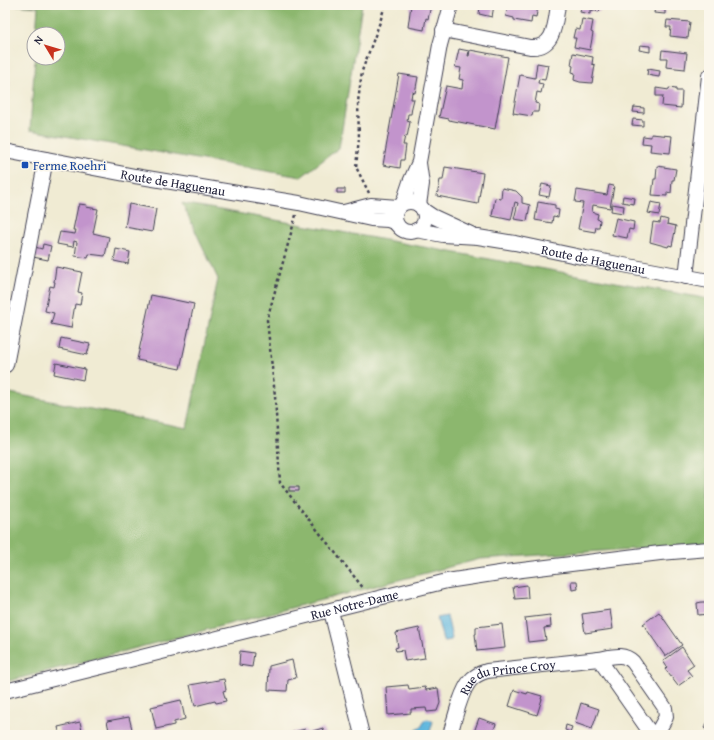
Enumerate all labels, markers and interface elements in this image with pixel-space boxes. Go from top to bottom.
north arrow [26,26,66,66]
text: N [30,32,47,48]
place label: Ferme Roehri [33,156,107,175]
marker: Ferme Roehri [20,160,30,170]
street label: Route de Haguenau [119,164,227,201]
street label: Route de Haguenau [540,240,647,279]
street label: Rue Notre-Dame [309,584,400,625]
street label: Rue du Prince Croy [455,655,557,698]

